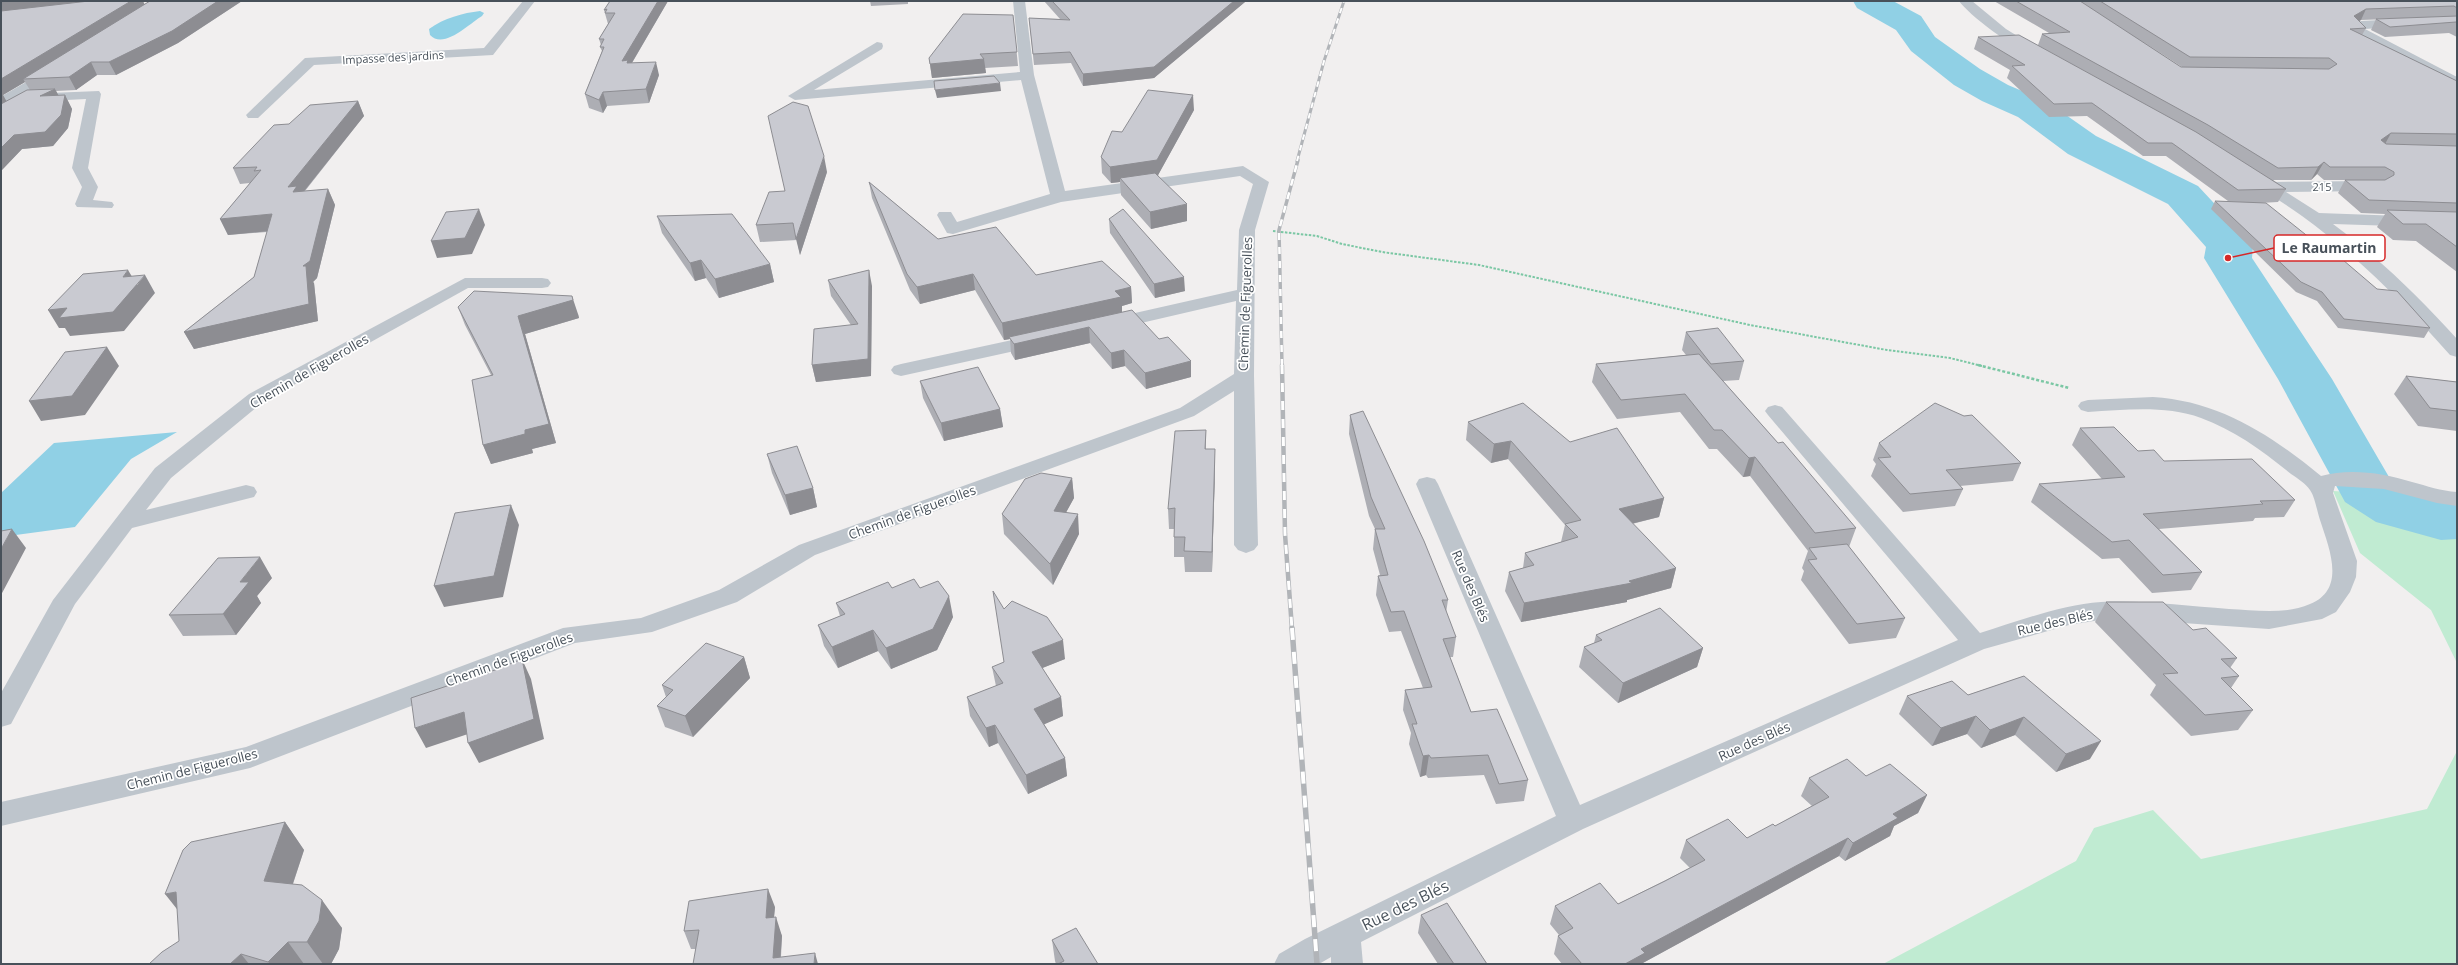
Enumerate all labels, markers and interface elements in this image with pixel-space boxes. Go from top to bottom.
street label: Impasse des jardins [342,47,444,67]
street label: 215 [2313,179,2331,194]
callout: Le Raumartin [2274,235,2385,261]
street label: Chemin de Figuerolles [1234,237,1256,371]
text: Le Raumartin [2282,238,2376,257]
street label: Chemin de Figuerolles [246,330,372,412]
street label: Chemin de Figuerolles [846,481,978,543]
street label: Rue des Blés [1448,547,1494,625]
street label: Rue des Blés [2016,605,2094,639]
street label: Chemin de Figuerolles [443,628,575,690]
street label: Rue des Blés [1715,717,1793,765]
street label: Chemin de Figuerolles [125,744,259,794]
street label: Rue des Blés [1358,874,1452,936]

